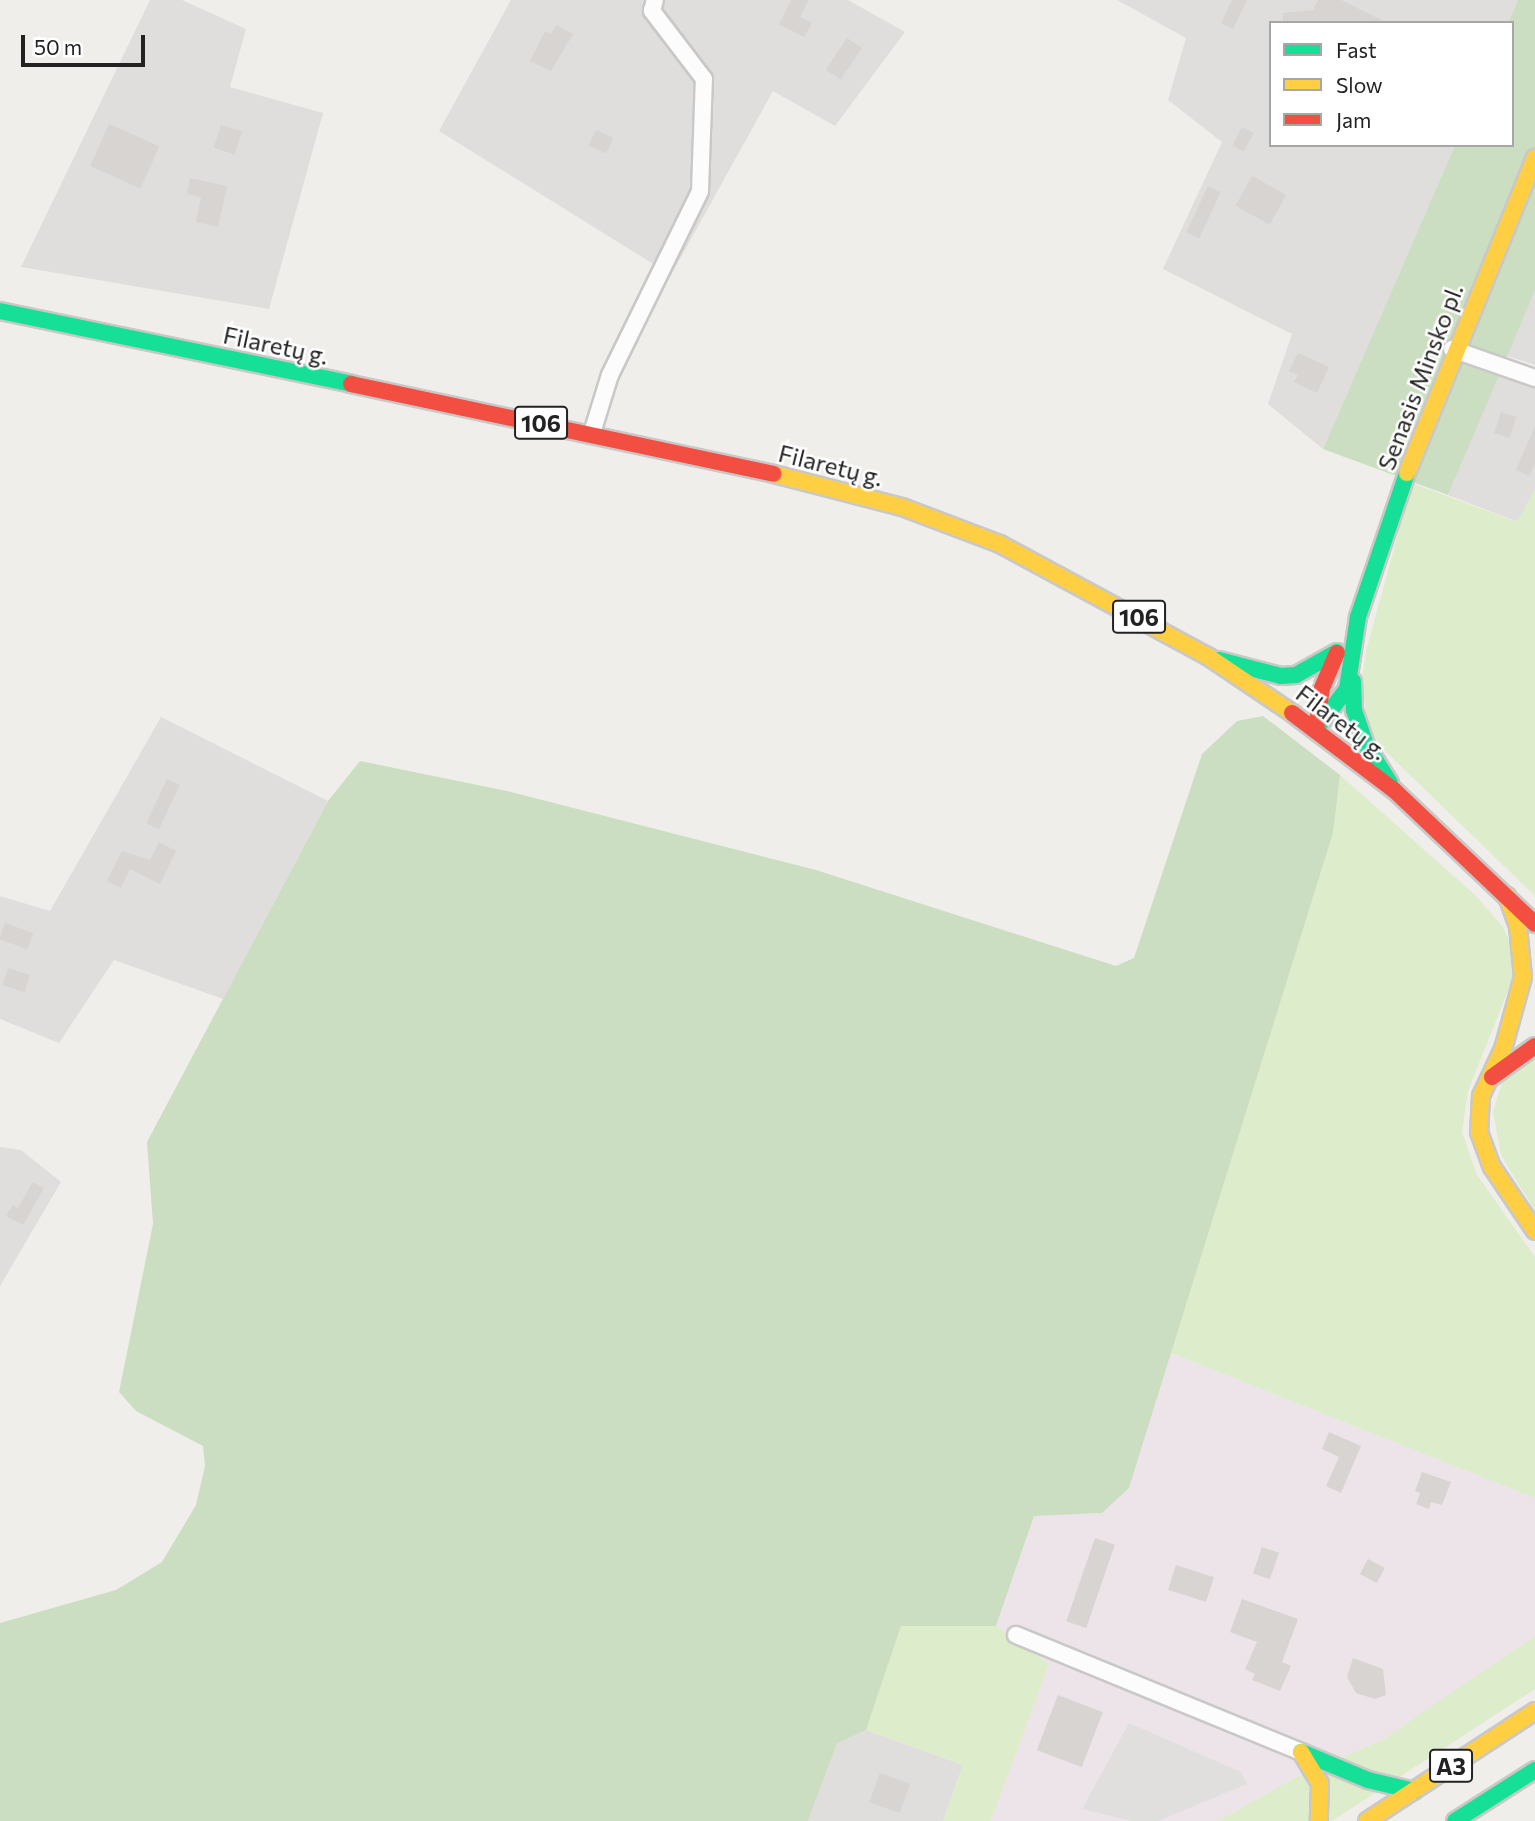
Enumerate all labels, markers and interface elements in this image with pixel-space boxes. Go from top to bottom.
scale bar [24,21,149,65]
legend [1269,21,1514,147]
text: 50 m [34,34,82,59]
text: Fast [1336,37,1377,62]
text: Slow [1336,72,1383,97]
text: Jam [1336,107,1371,132]
street label: Senasis Minsko pl. [1371,280,1469,474]
street label: Filaretų g. [221,320,331,370]
road number: 106 [513,404,569,442]
street label: Filaretų g. [776,438,886,492]
road number: 106 [1111,597,1167,636]
street label: Filaretų g. [1291,678,1393,766]
road number: A3 [1428,1746,1474,1786]

